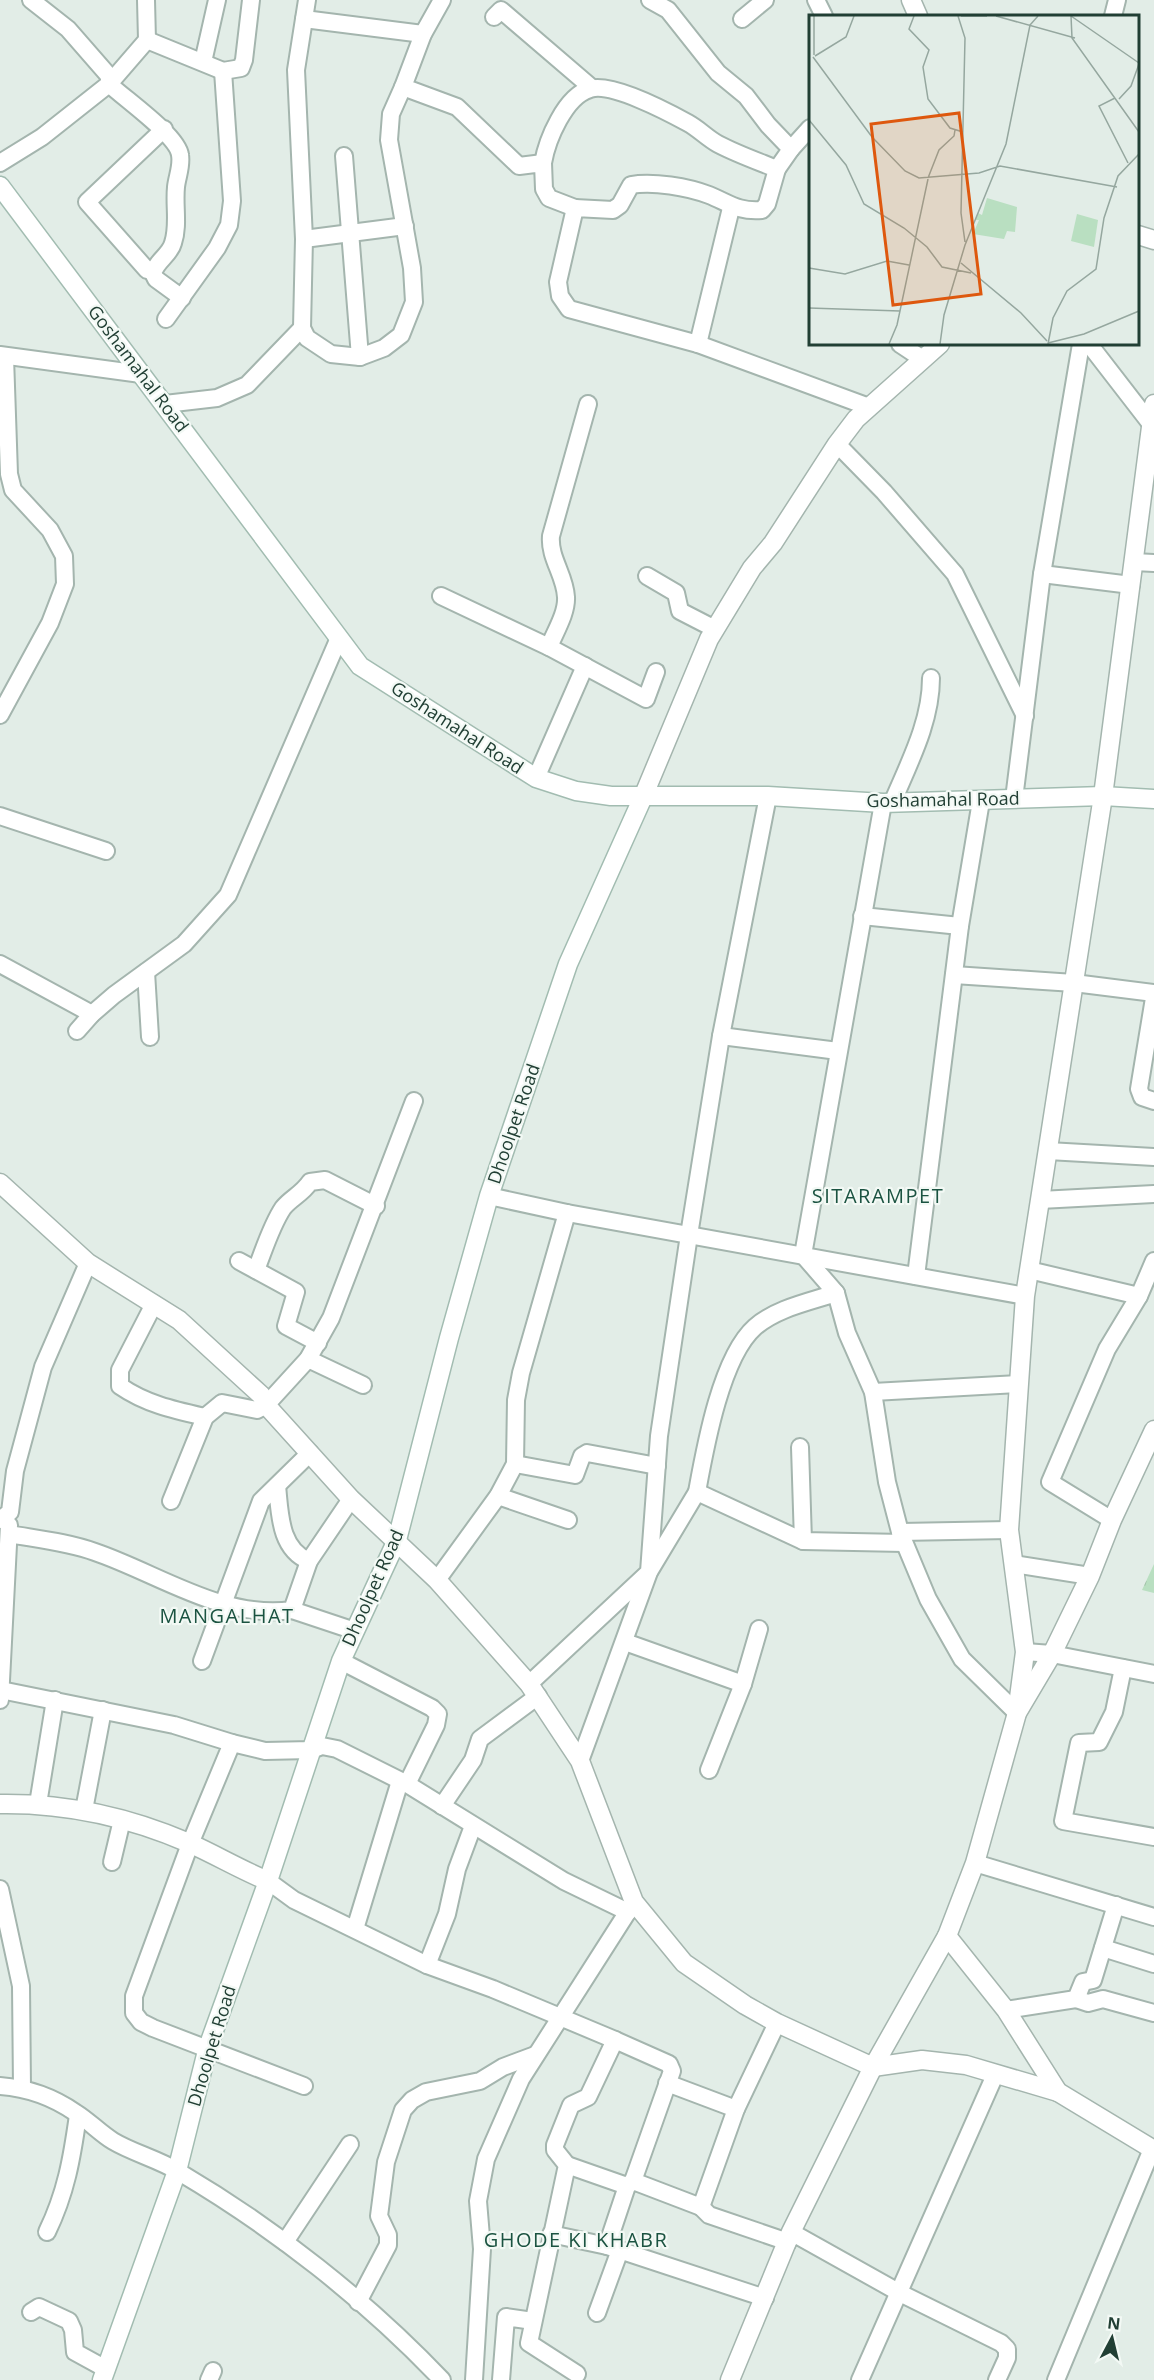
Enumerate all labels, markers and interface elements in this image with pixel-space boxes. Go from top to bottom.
inset map [809,15,1139,345]
street label: Goshamahal Road [83,300,195,437]
street label: Goshamahal Road [387,675,528,779]
street label: Goshamahal Road [866,786,1020,812]
street label: Dhoolpet Road [481,1060,545,1187]
district label: SITARAMPET [812,1182,944,1209]
street label: Dhoolpet Road [336,1525,409,1650]
district label: MANGALHAT [159,1602,295,1629]
street label: Dhoolpet Road [181,1982,241,2109]
district label: GHODE KI KHABR [484,2226,668,2253]
north arrow [1082,2308,1142,2368]
text: N [1106,2311,1122,2335]

